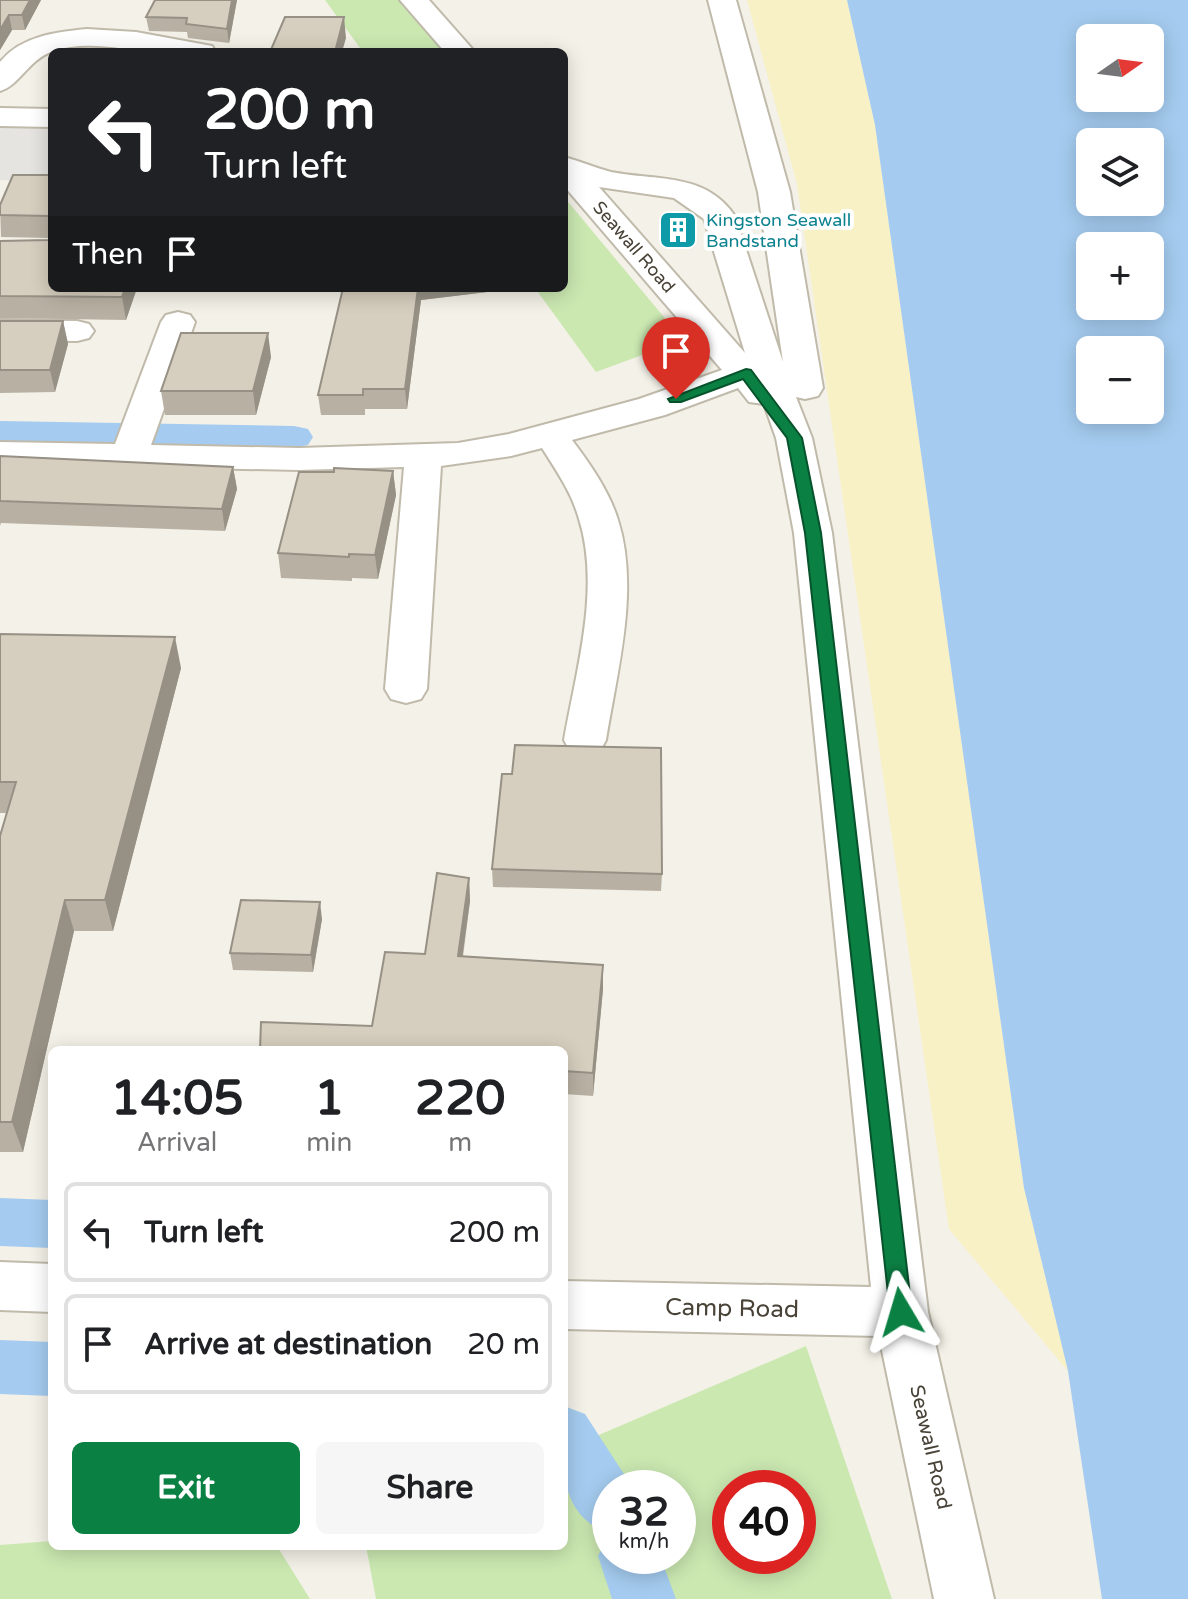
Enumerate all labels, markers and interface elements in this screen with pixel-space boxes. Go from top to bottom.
north arrow [1076,24,1164,112]
map controls [1076,24,1164,424]
text: 200 m [204,77,375,144]
icon: left [72,80,176,184]
button: layers [1076,128,1164,216]
text: Turn left [204,145,347,188]
street label: Seawall Road [588,197,680,297]
building icon: Kingston Seawall Bandstand [657,209,699,251]
place label: Kingston Seawall Bandstand [706,209,851,252]
icon: arrive [160,232,204,276]
button: + [1076,232,1164,320]
text: Then [72,236,144,273]
pin [642,317,710,399]
icon: arrive [654,329,698,373]
button: − [1076,336,1164,424]
text: 14:05 [111,1070,244,1128]
text: 1 [314,1070,344,1128]
text: 220 [415,1070,505,1128]
text: Arrival [137,1127,217,1158]
text: min [306,1127,352,1158]
text: m [448,1127,472,1158]
icon: left [76,1210,120,1254]
text: Turn left [144,1214,263,1251]
text: 200 m [448,1214,540,1251]
position arrow [859,1270,943,1354]
street label: Camp Road [665,1293,799,1324]
icon: arrive [76,1322,120,1366]
text: Arrive at destination [144,1326,432,1363]
text: 20 m [467,1326,540,1363]
street label: Seawall Road [904,1383,956,1512]
button: Exit [72,1442,300,1534]
button: Share [316,1442,544,1534]
speed limit sign: 40 [712,1470,816,1574]
text: 32 [619,1488,669,1536]
text: km/h [619,1530,669,1554]

